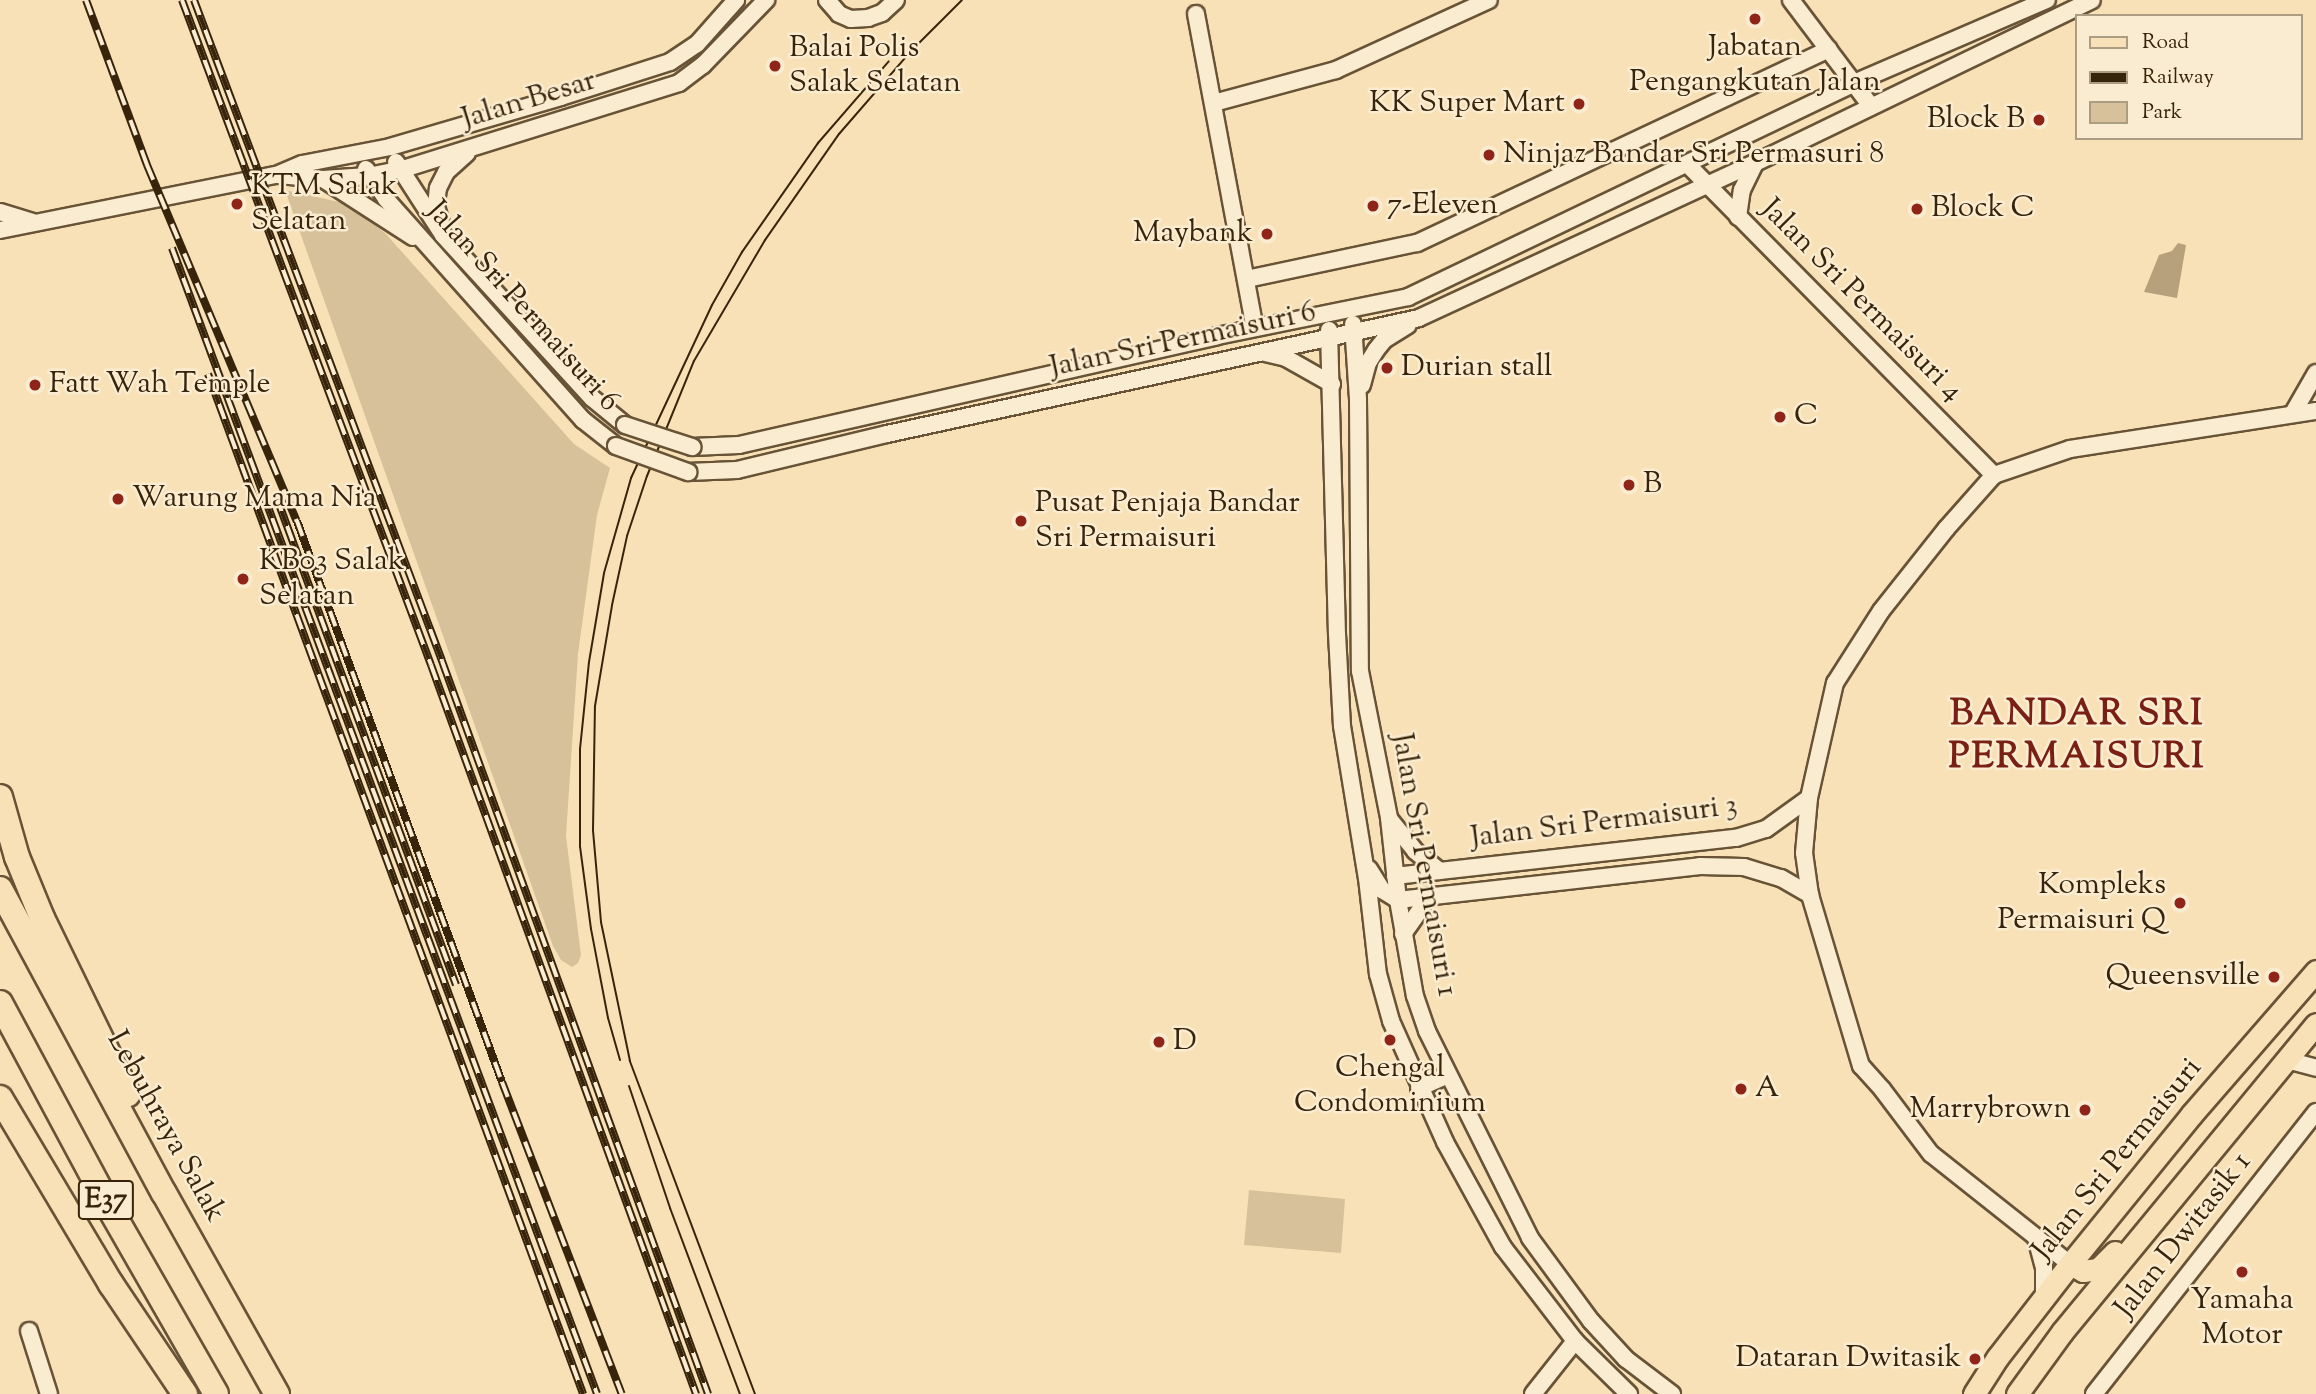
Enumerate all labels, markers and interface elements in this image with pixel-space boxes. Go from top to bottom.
marker: Jabatan Pengangkutan Jalan [1747,11,1763,27]
legend [2074,14,2302,140]
text: Road [2142,28,2189,58]
place label: Jabatan Pengangkutan Jalan [1629,30,1881,100]
place label: Balai Polis Salak Selatan [789,31,961,102]
marker: Balai Polis Salak Selatan [767,58,783,74]
text: Railway [2142,63,2214,93]
street label: Jalan Besar [458,64,600,138]
place label: KK Super Mart [1369,86,1565,122]
marker: KK Super Mart [1571,96,1587,112]
text: Park [2142,98,2182,128]
place label: Block B [1927,102,2025,138]
marker: Block B [2031,112,2047,128]
place label: Ninjaz Bandar Sri Permasuri 8 [1503,137,1884,173]
marker: Ninjaz Bandar Sri Permasuri 8 [1481,147,1497,163]
place label: KTM Salak Selatan [251,169,397,240]
place label: 7-Eleven [1387,188,1498,224]
place label: Block C [1931,191,2035,227]
street label: Jalan Sri Permaisuri 4 [1752,192,1970,410]
street label: Jalan Sri Permaisuri 6 [418,194,626,420]
marker: KTM Salak Selatan [229,196,245,212]
marker: 7-Eleven [1365,198,1381,214]
marker: Block C [1909,201,1925,217]
place label: Maybank [1133,216,1253,252]
marker: Maybank [1259,226,1275,242]
street label: Jalan Sri Permaisuri 6 [1047,295,1319,387]
place label: Durian stall [1401,350,1552,386]
marker: Durian stall [1379,360,1395,376]
place label: Fatt Wah Temple [49,367,270,403]
marker: Fatt Wah Temple [27,377,43,393]
place label: C [1794,399,1818,435]
marker: C [1772,409,1788,425]
place label: B [1643,467,1662,503]
marker: B [1621,477,1637,493]
place label: Warung Mama Nia [132,481,377,517]
place label: Pusat Penjaja Bandar Sri Permaisuri [1035,486,1300,556]
marker: Warung Mama Nia [110,491,126,507]
marker: Pusat Penjaja Bandar Sri Permaisuri [1013,513,1029,529]
place label: KB03 Salak Selatan [259,544,404,614]
marker: KB03 Salak Selatan [233,569,253,589]
district label: BANDAR SRI PERMAISURI [1950,694,2204,781]
street label: Jalan Sri Permaisuri 1 [1382,731,1464,999]
street label: Jalan Sri Permaisuri 3 [1469,789,1739,857]
place label: Kompleks Permaisuri Q [1998,868,2166,938]
marker: Kompleks Permaisuri Q [2172,895,2188,911]
place label: Queensville [2105,959,2260,995]
marker: Queensville [2266,969,2282,985]
place label: D [1173,1024,1197,1060]
street label: Lebuhraya Salak [98,1025,232,1229]
marker: Chengal Condominium [1382,1032,1398,1048]
marker: D [1151,1034,1167,1050]
place label: Chengal Condominium [1294,1051,1486,1122]
street label: Jalan Sri Permaisuri [2025,1052,2211,1268]
place label: A [1755,1071,1779,1107]
marker: A [1733,1081,1749,1097]
place label: Marrybrown [1910,1092,2071,1128]
marker: Marrybrown [2077,1102,2093,1118]
street label: Jalan Dwitasik 1 [2108,1146,2260,1326]
road number: E37 [76,1176,136,1224]
marker: Yamaha Motor [2234,1264,2250,1280]
place label: Yamaha Motor [2190,1283,2294,1354]
place label: Dataran Dwitasik [1736,1341,1961,1377]
marker: Dataran Dwitasik [1967,1351,1983,1367]

